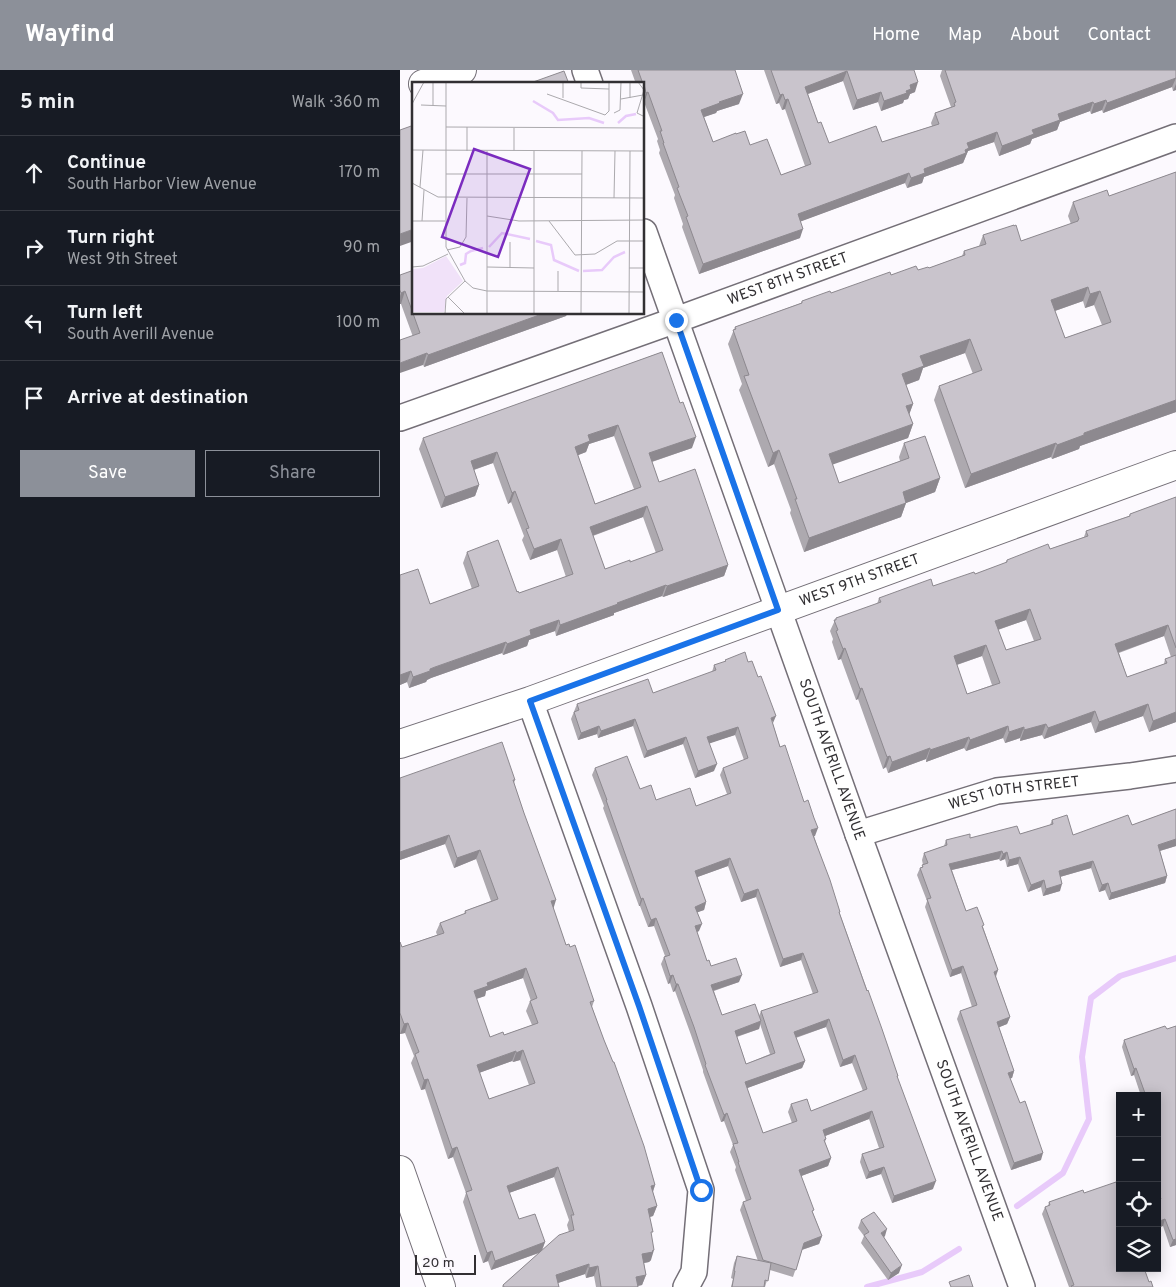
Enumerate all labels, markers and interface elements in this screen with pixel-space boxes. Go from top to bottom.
text: Wayfind [25,20,115,50]
text: Home [872,24,920,47]
text: Map [948,24,982,47]
text: About [1010,24,1059,47]
text: Contact [1087,24,1151,47]
inset map [412,82,645,315]
text: 5 min [20,89,75,116]
text: Walk · 360 m [292,93,380,113]
text: Continue [67,151,146,175]
icon: ahead [20,159,48,187]
text: 170 m [339,163,380,183]
text: South Harbor View Avenue [67,175,257,195]
text: Turn right [67,226,155,250]
icon: right [20,234,48,262]
text: 90 m [343,238,380,258]
street label: WEST 8TH STREET [725,248,851,310]
text: West 9th Street [67,250,178,270]
text: Turn left [67,301,143,325]
icon: left [20,309,48,337]
route end [665,309,688,332]
text: 100 m [336,313,380,333]
text: South Averill Avenue [67,325,214,345]
icon: arrive [20,384,48,412]
text: Arrive at destination [67,386,248,410]
button: Save [20,450,195,497]
button: Share [205,450,380,497]
street label: WEST 9TH STREET [797,550,923,611]
street label: SOUTH AVERILL AVENUE [794,676,869,843]
street label: WEST 10TH STREET [946,772,1081,815]
street label: SOUTH AVERILL AVENUE [931,1057,1007,1224]
map controls [1116,1092,1161,1272]
button: + [1116,1092,1161,1137]
button: − [1116,1137,1161,1182]
route start [690,1179,713,1202]
button: locate [1116,1182,1161,1227]
button: layers [1116,1227,1161,1272]
scale bar [415,1252,476,1275]
text: 20 m [422,1255,455,1272]

